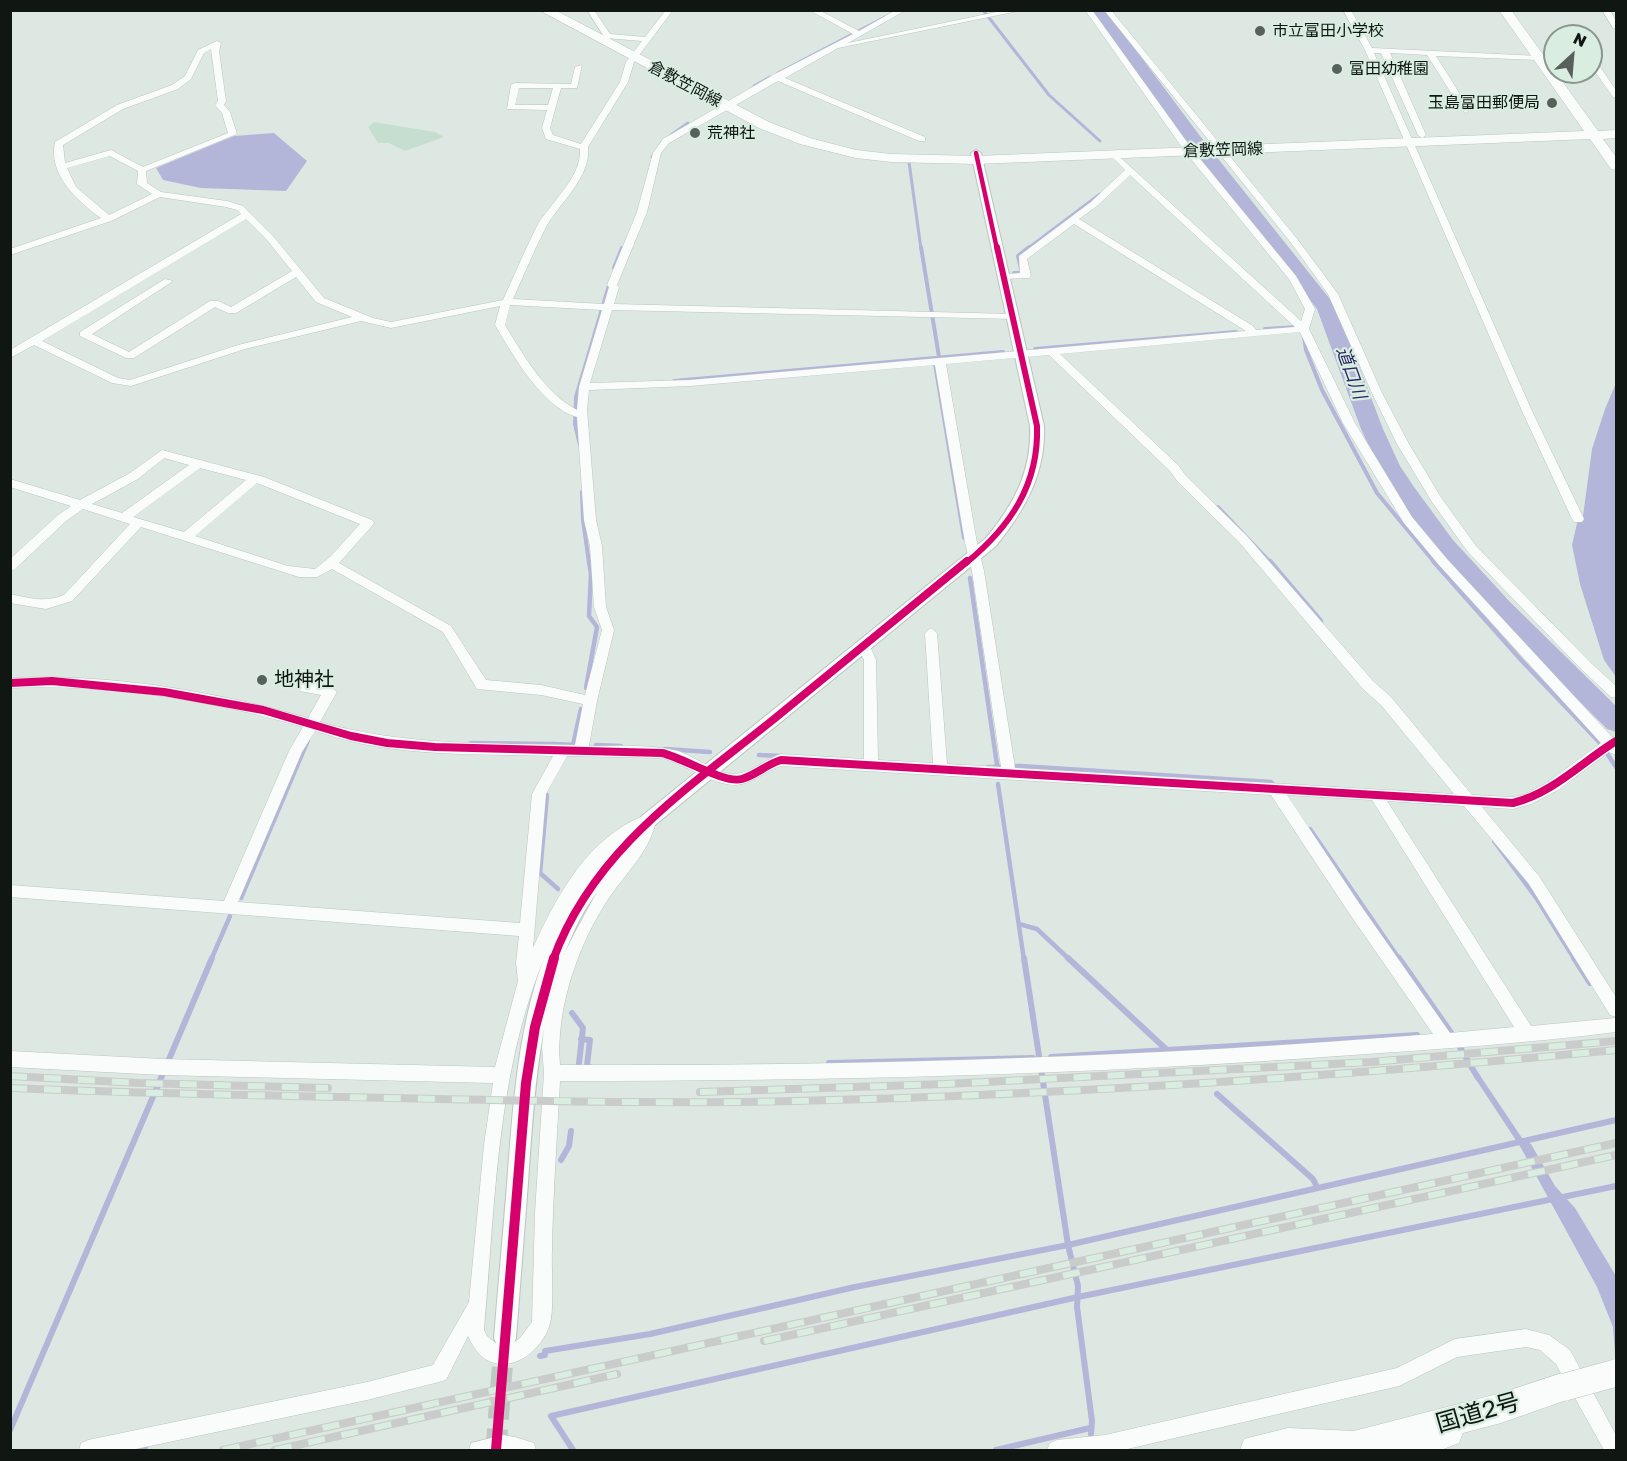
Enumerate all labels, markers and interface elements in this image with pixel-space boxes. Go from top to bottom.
place label: 市立富田小学校 [1272,21,1384,41]
marker: 市立富田小学校 [1253,24,1267,38]
north arrow [1543,24,1603,84]
text: N [1570,28,1590,51]
street label: 倉敷笠岡線 [645,57,725,111]
place label: 富田幼稚園 [1349,59,1429,79]
marker: 富田幼稚園 [1330,62,1344,76]
place label: 玉島富田郵便局 [1428,93,1540,113]
marker: 玉島富田郵便局 [1545,96,1559,110]
place label: 荒神社 [707,123,755,143]
marker: 荒神社 [688,126,702,140]
street label: 倉敷笠岡線 [1183,139,1263,161]
water label: 道口川 [1332,344,1370,402]
place label: 地神社 [274,668,334,692]
marker: 地神社 [255,673,269,687]
street label: 国道2号 [1433,1387,1523,1439]

